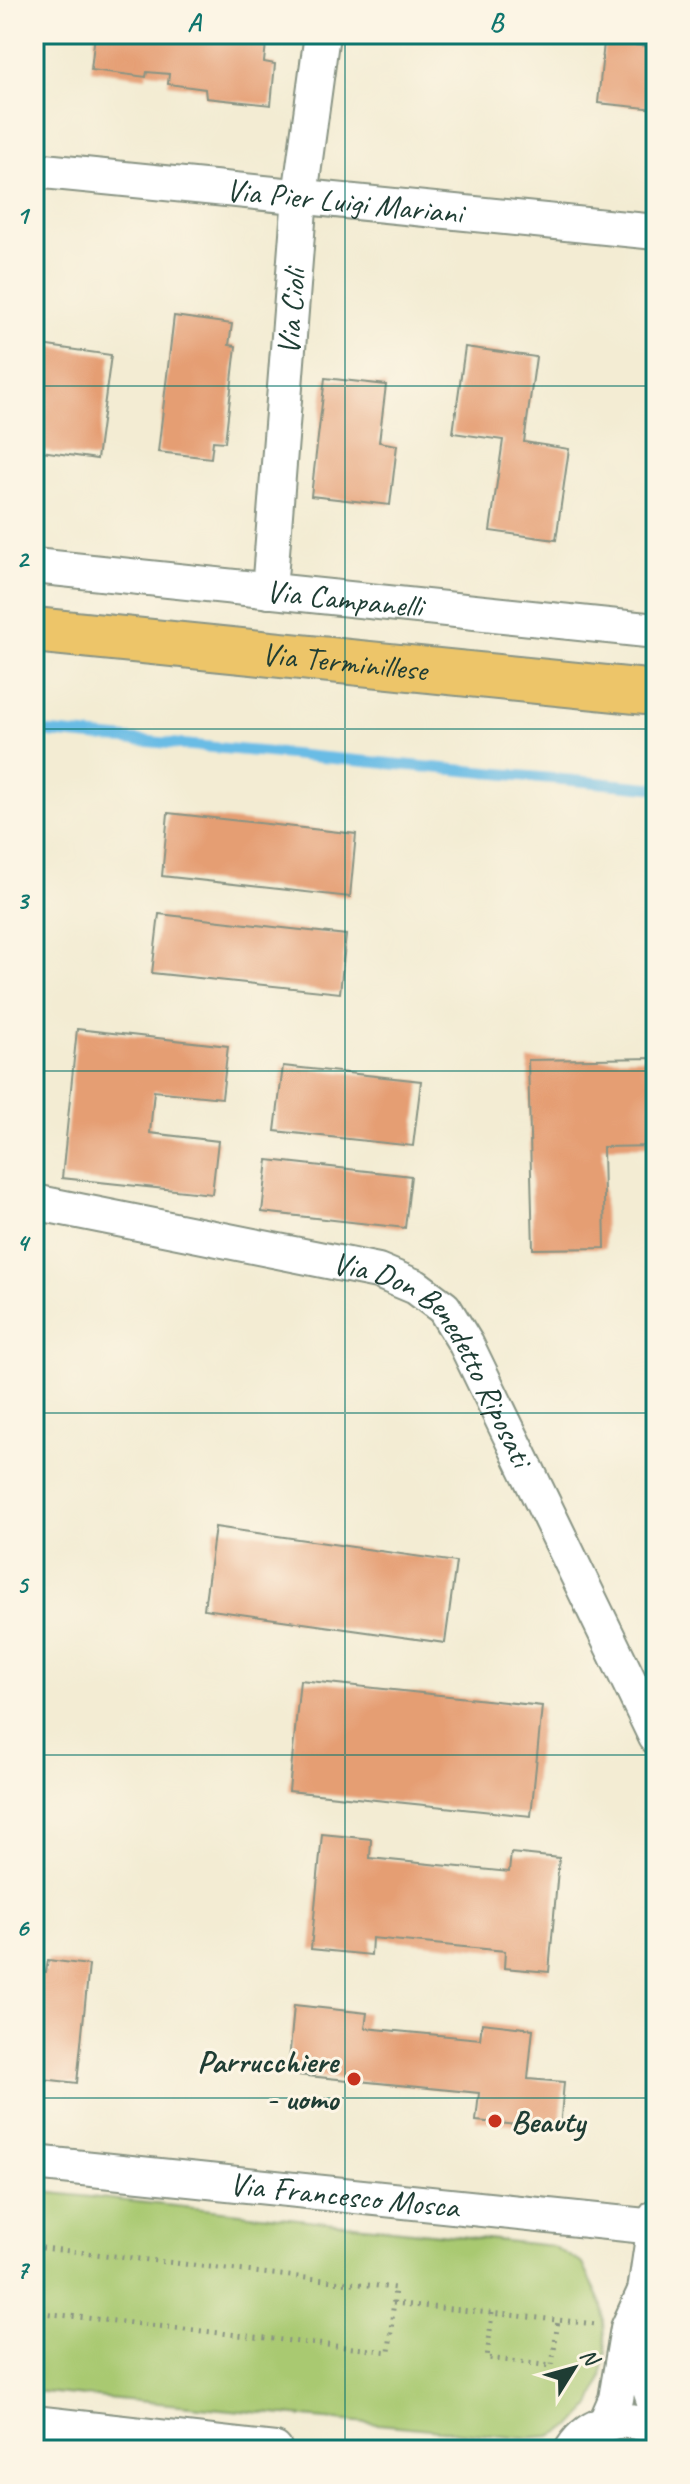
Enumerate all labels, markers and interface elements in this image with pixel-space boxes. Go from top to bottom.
text: A [187,6,202,39]
text: B [489,6,505,39]
street label: Via Pier Luigi Mariani [224,169,469,234]
text: 1 [16,199,31,232]
street label: Via Cioli [268,263,316,357]
text: 2 [16,542,30,575]
street label: Via Campanelli [264,570,428,628]
street label: Via Terminillese [260,633,431,691]
text: 3 [16,884,30,917]
text: 4 [16,1226,31,1259]
street label: Via Don Benedetto Riposati [329,1242,544,1477]
text: 5 [16,1568,30,1601]
text: 6 [16,1911,30,1944]
place label: Parrucchiere - uomo [197,2041,340,2119]
marker: Parrucchiere - uomo [345,2070,363,2088]
place label: Beauty [511,2101,588,2142]
marker: Beauty [486,2112,504,2130]
street label: Via Francesco Mosca [228,2163,463,2228]
text: 7 [16,2253,30,2286]
north arrow [534,2328,614,2408]
text: N [574,2343,606,2373]

